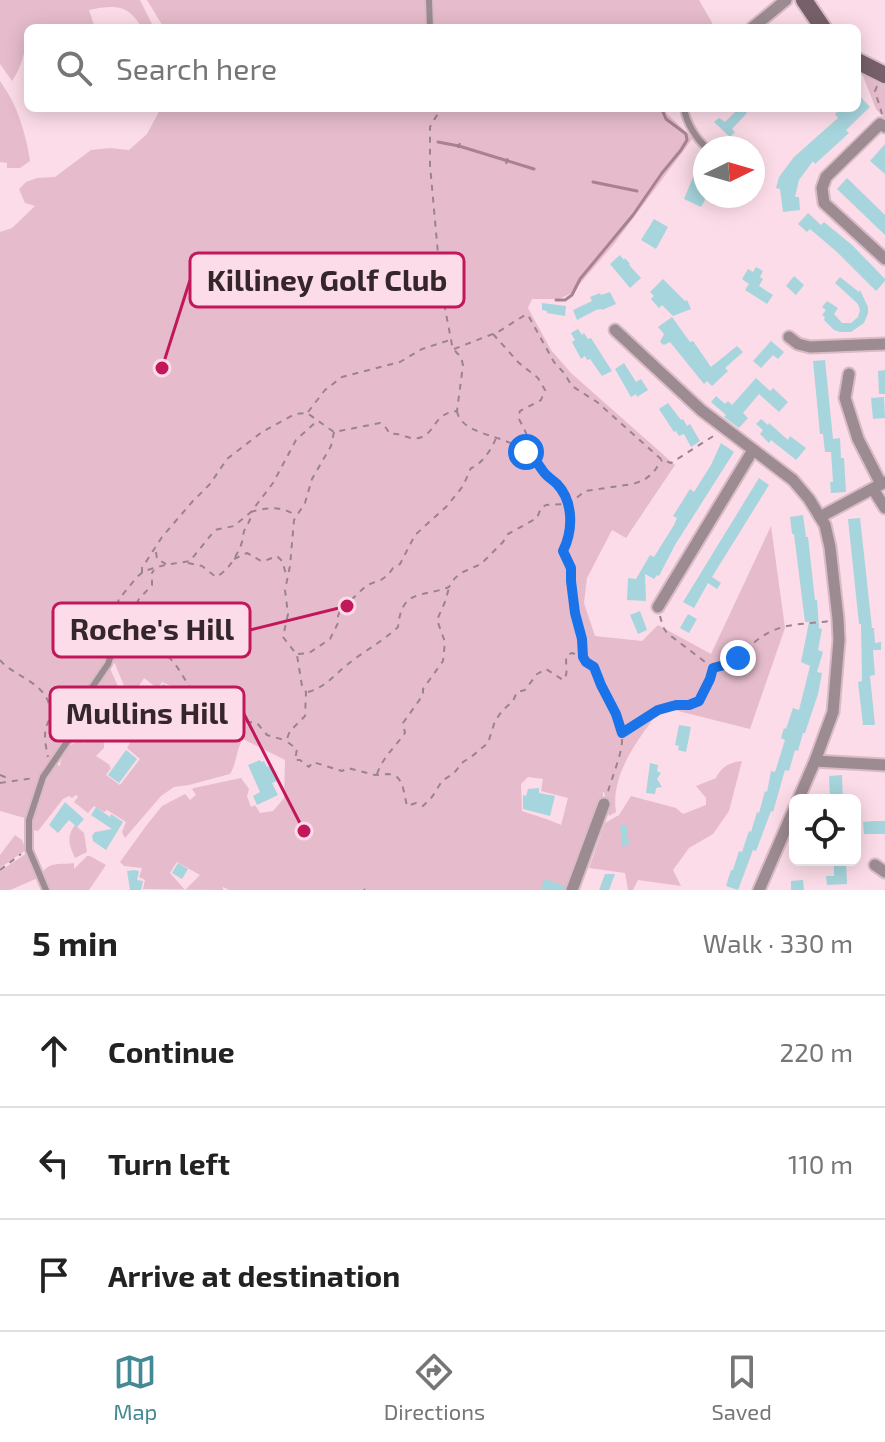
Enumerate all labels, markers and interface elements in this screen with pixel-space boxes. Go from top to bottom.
search box [24,24,861,112]
icon: search [52,46,96,90]
text: Search here [116,50,277,86]
north arrow [693,136,765,208]
callout: Killiney Golf Club [190,253,464,307]
text: Killiney Golf Club [207,261,447,298]
route start [508,434,544,470]
callout: Roche's Hill [53,603,250,657]
text: Roche's Hill [70,610,234,646]
route end [720,640,756,676]
callout: Mullins Hill [50,687,244,741]
text: Mullins Hill [66,694,228,730]
map controls [789,794,861,866]
button: locate [789,794,861,866]
text: 5 min [32,922,118,963]
text: Walk · 330 m [703,927,853,958]
icon: ahead [32,1029,76,1073]
text: Continue [108,1033,235,1069]
text: 220 m [780,1036,853,1067]
icon: left [32,1141,76,1185]
text: Turn left [108,1145,230,1181]
text: 110 m [788,1148,853,1179]
icon: arrive [32,1253,76,1297]
text: Arrive at destination [108,1257,400,1293]
tab: Map [113,1350,157,1424]
tab: Directions [384,1350,485,1424]
tab: Saved [711,1350,772,1424]

